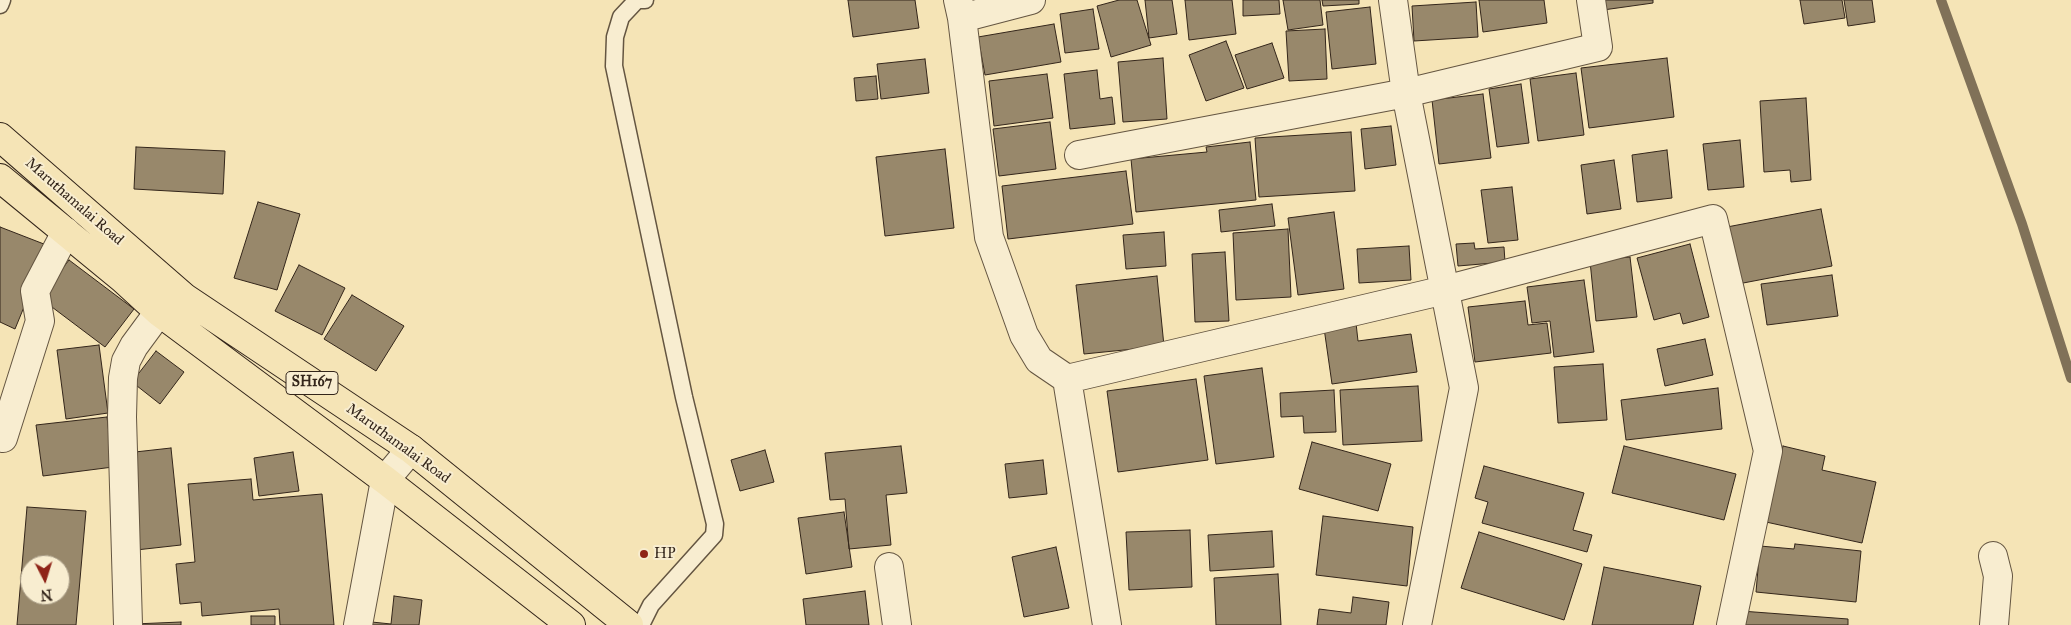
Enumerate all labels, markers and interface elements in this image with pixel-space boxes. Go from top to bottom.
street label: Maruthamalai Road [21,154,127,250]
road number: SH167 [286,372,338,394]
street label: Maruthamalai Road [343,400,453,488]
place label: HP [654,545,676,563]
marker: HP [638,548,650,560]
north arrow [20,555,70,605]
text: N [40,585,53,603]

